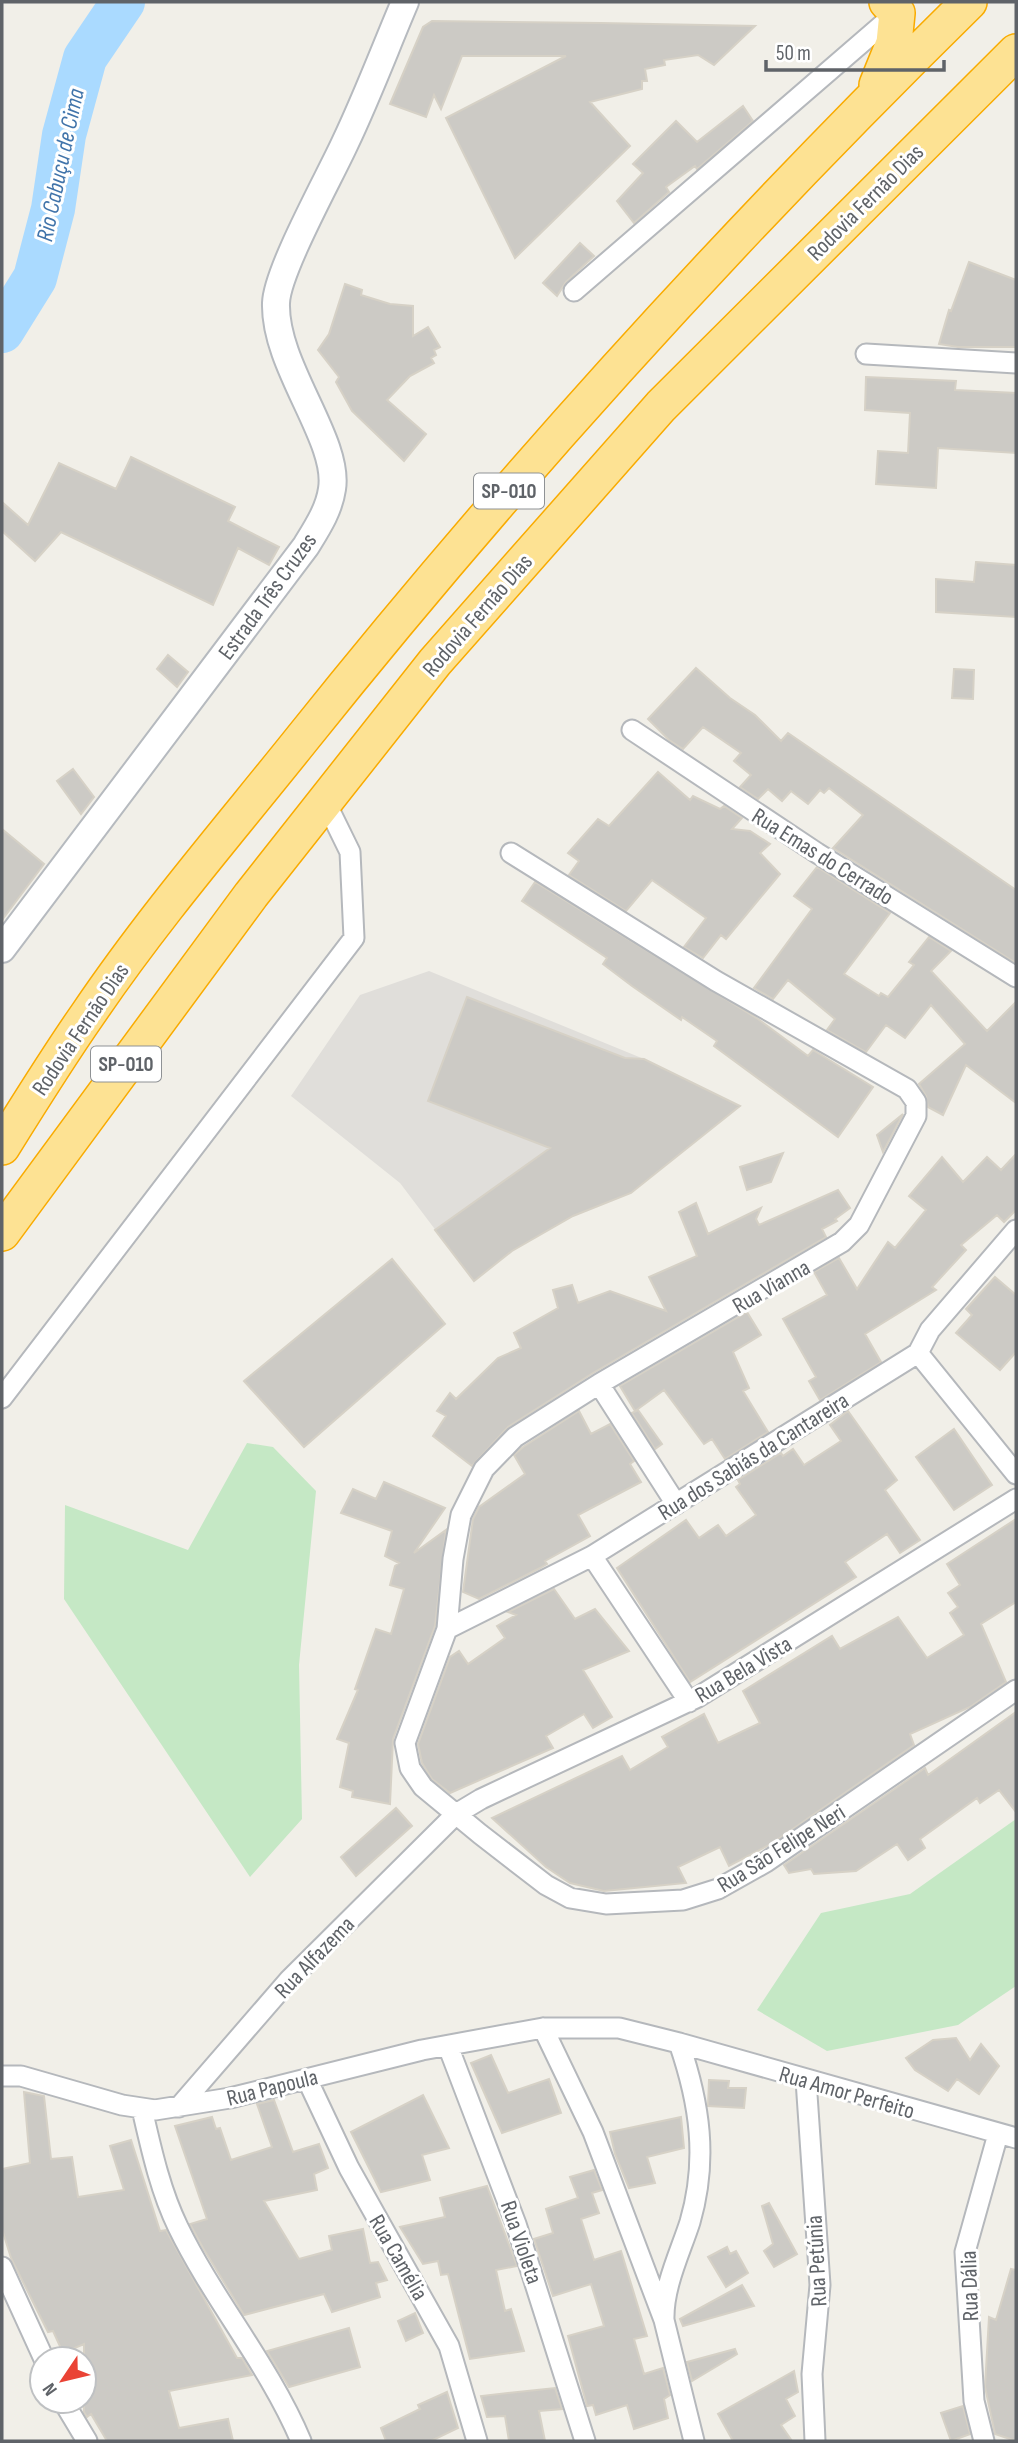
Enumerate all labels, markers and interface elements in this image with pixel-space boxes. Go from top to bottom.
scale bar [766,28,944,72]
text: 50 m [776,41,811,66]
water label: Rio Cabuçu de Cima [30,86,91,244]
street label: Rodovia Fernão Dias [802,139,930,267]
road number: SP-010 [474,474,544,508]
street label: Estrada Três Cruzes [212,528,323,665]
street label: Rodovia Fernão Dias [417,549,539,683]
street label: Rua Emas do Cerrado [747,802,898,912]
street label: Rodovia Fernão Dias [26,958,135,1101]
road number: SP-010 [91,1046,161,1082]
street label: Rua Vianna [728,1254,815,1320]
street label: Rua dos Sabiás da Cantareira [653,1387,854,1527]
street label: Rua Bela Vista [690,1630,797,1710]
street label: Rua São Felipe Neri [712,1798,851,1899]
street label: Rua Alfazema [269,1911,361,2005]
street label: Rua Amor Perfeito [776,2060,918,2126]
street label: Rua Papoula [224,2063,321,2113]
street label: Rua Violeta [494,2197,548,2288]
street label: Rua Camélia [362,2210,434,2305]
street label: Rua Petúnia [801,2215,833,2307]
street label: Rua Dália [955,2250,985,2322]
north arrow [28,2345,98,2415]
text: N [38,2378,63,2400]

